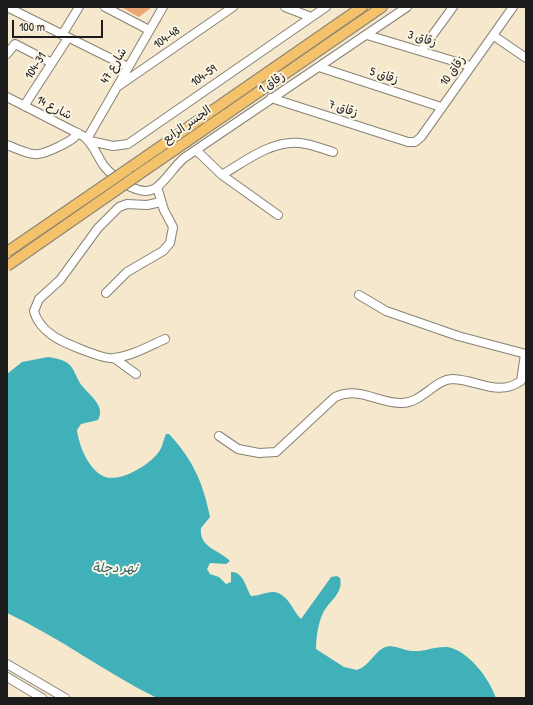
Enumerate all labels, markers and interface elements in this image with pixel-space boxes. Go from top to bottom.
scale bar [14,12,105,38]
text: 100 m [19,18,45,35]
street label: 104-48 [151,24,183,52]
street label: زقاق 3 [406,28,438,50]
street label: شارع 47 [98,46,130,86]
street label: 104-31 [22,50,50,82]
street label: زقاق 10 [437,53,469,89]
street label: 104-59 [188,62,220,90]
street label: زقاق 5 [368,65,400,87]
street label: زقاق 1 [256,69,288,97]
street label: شارع 14 [34,93,74,123]
street label: زقاق 7 [326,97,360,121]
street label: الجسر الرابع [160,103,214,147]
water label: نهر دجلة [92,561,138,577]

